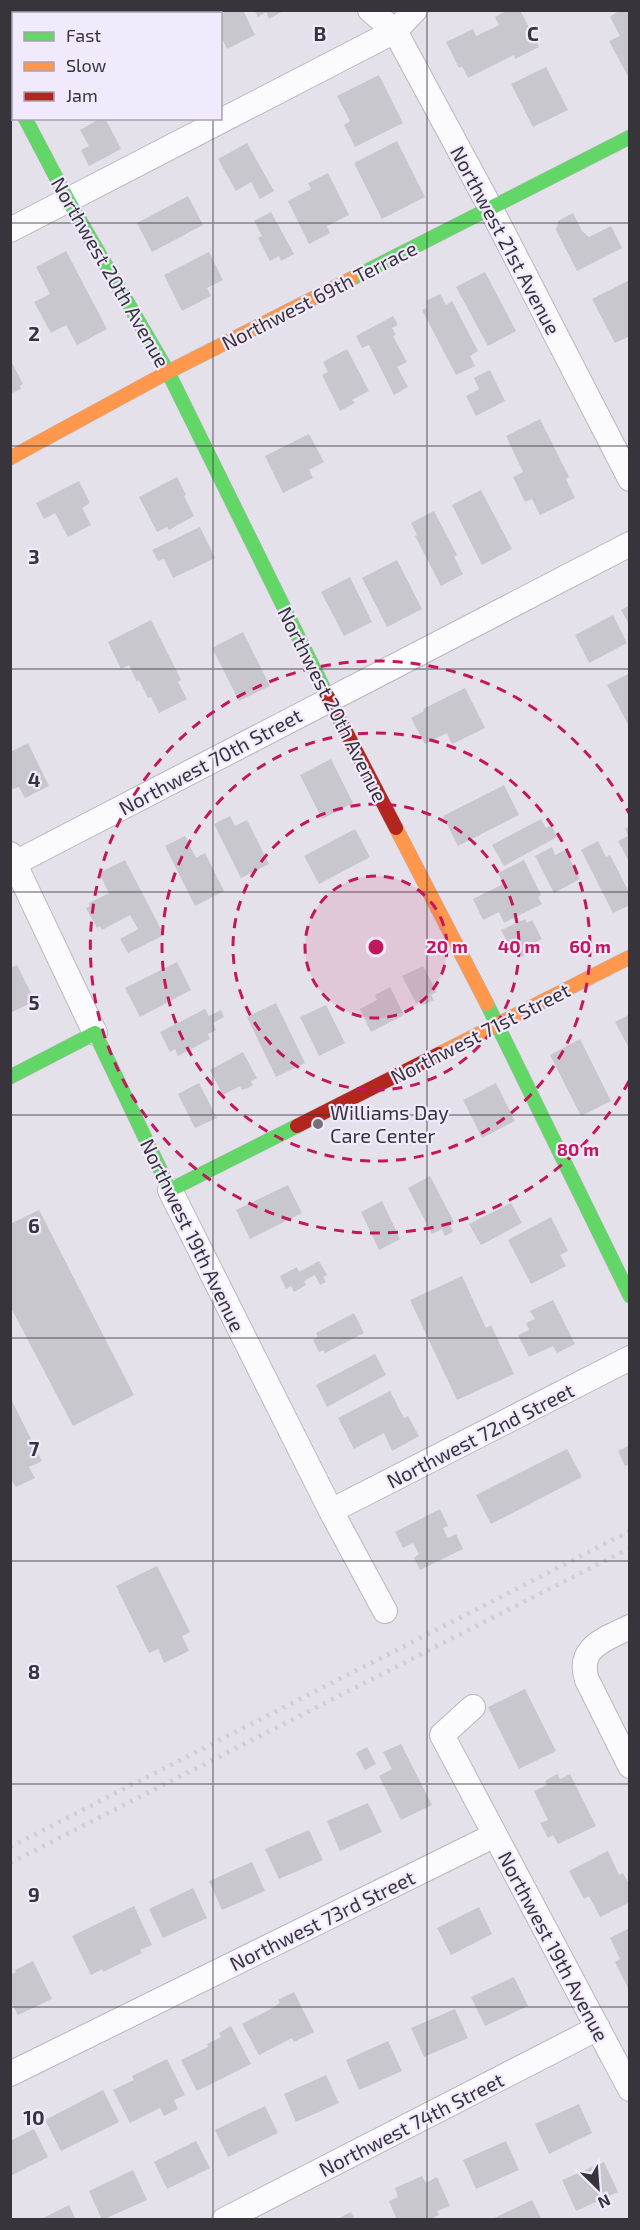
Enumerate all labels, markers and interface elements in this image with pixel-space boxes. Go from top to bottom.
legend [12,12,222,120]
text: B [314,21,326,45]
text: C [527,21,539,45]
text: Fast [66,24,101,46]
text: Slow [66,54,107,76]
text: Jam [66,84,98,106]
street label: Northwest 21st Avenue [446,142,566,338]
street label: Northwest 20th Avenue [47,173,175,371]
street label: Northwest 69th Terrace [217,235,421,355]
text: 2 [28,321,40,345]
text: 3 [28,544,40,568]
street label: Northwest 20th Avenue [273,602,393,806]
street label: Northwest 70th Street [114,702,306,819]
text: 4 [28,767,41,791]
text: 20 m [426,935,468,957]
text: 40 m [498,935,540,957]
text: 60 m [569,935,611,957]
centre of rings [366,937,386,957]
street label: Northwest 71st Street [386,977,574,1089]
text: 5 [28,990,40,1014]
place label: Williams Day Care Center [330,1100,449,1147]
marker: Williams Day Care Center [311,1117,325,1131]
street label: Northwest 19th Avenue [136,1135,250,1335]
text: 80 m [557,1138,599,1160]
text: 6 [28,1213,40,1237]
street label: Northwest 72nd Street [382,1377,578,1493]
text: 7 [29,1436,40,1460]
text: 8 [28,1659,40,1683]
street label: Northwest 19th Avenue [494,1847,614,2045]
street label: Northwest 73rd Street [226,1865,419,1975]
text: 9 [28,1882,40,1906]
street label: Northwest 74th Street [315,2067,508,2181]
text: 10 [23,2105,45,2129]
north arrow [568,2158,628,2218]
text: N [595,2191,614,2213]

